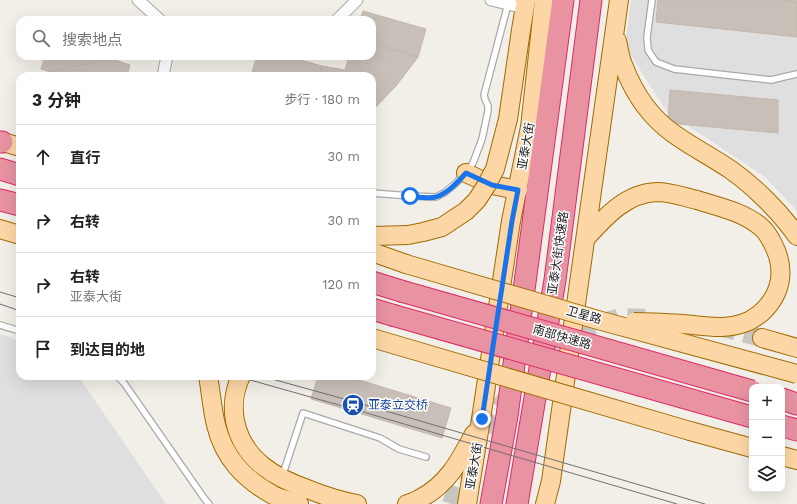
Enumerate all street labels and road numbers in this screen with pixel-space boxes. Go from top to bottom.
street label: 亚泰大街 [515,121,537,171]
street label: 亚泰大街快速路 [545,210,571,296]
street label: 卫星路 [565,303,603,327]
street label: 南部快速路 [531,322,593,352]
street label: 亚泰大街 [463,441,485,491]

